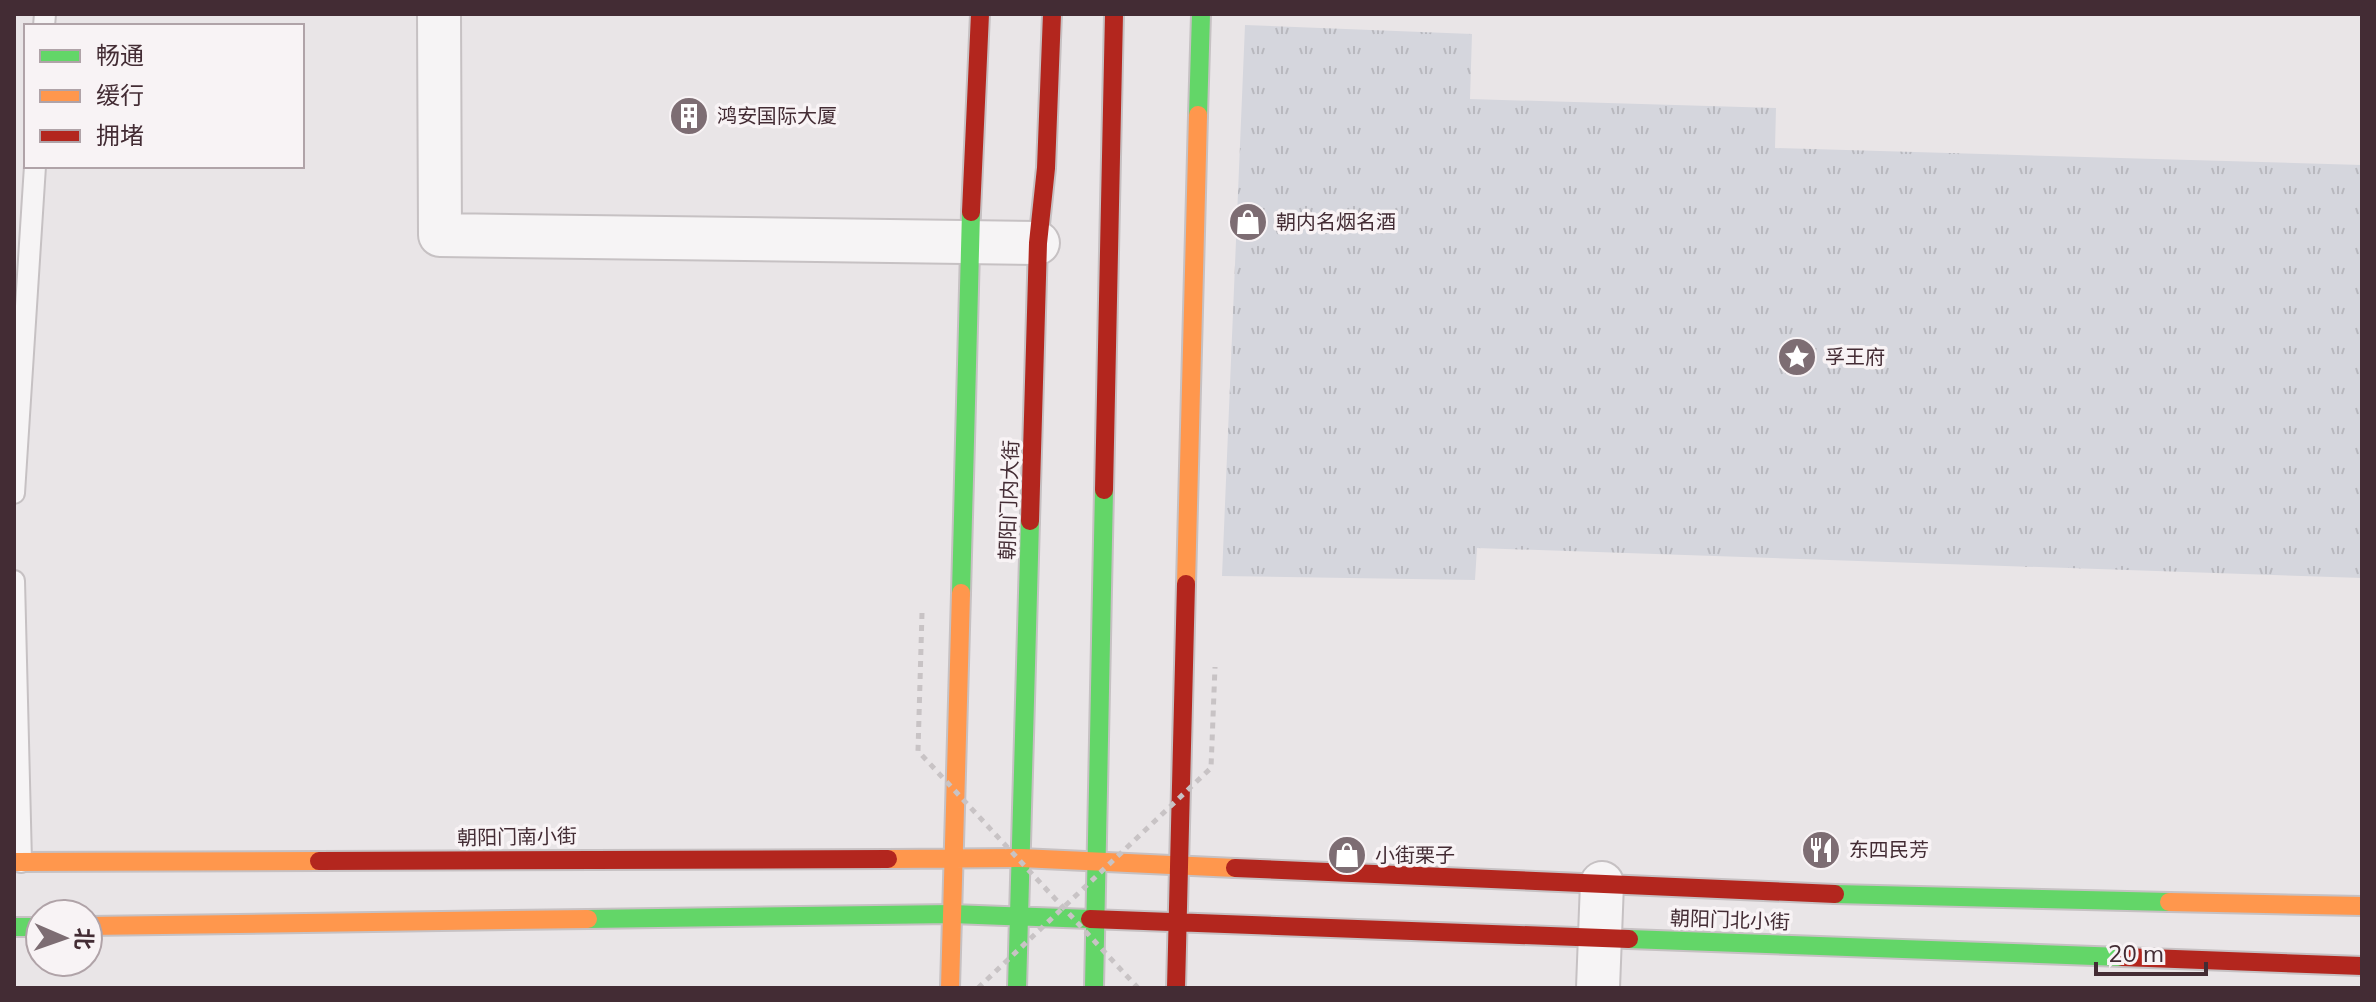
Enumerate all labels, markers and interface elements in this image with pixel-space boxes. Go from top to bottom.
legend [24,24,304,168]
text: 畅通 [96,40,144,70]
text: 缓行 [96,80,144,110]
building icon: 鸿安国际大厦 [668,95,710,137]
place label: 鸿安国际大厦 [717,103,837,128]
text: 拥堵 [96,120,144,150]
shop icon: 朝内名烟名酒 [1227,201,1269,243]
place label: 朝内名烟名酒 [1276,209,1396,234]
place icon: 孚王府 [1776,336,1818,378]
place label: 孚王府 [1825,344,1885,369]
street label: 朝阳门内大街 [994,440,1023,560]
street label: 朝阳门南小街 [457,823,577,850]
restaurant icon: 东四民芳 [1800,829,1842,871]
shop icon: 小街栗子 [1326,834,1368,876]
place label: 东四民芳 [1849,837,1929,862]
place label: 小街栗子 [1375,842,1455,867]
north arrow [24,898,104,978]
street label: 朝阳门北小街 [1670,905,1790,934]
scale bar [2096,926,2206,976]
text: 北 [70,927,98,950]
text: 20 m [2108,938,2164,968]

